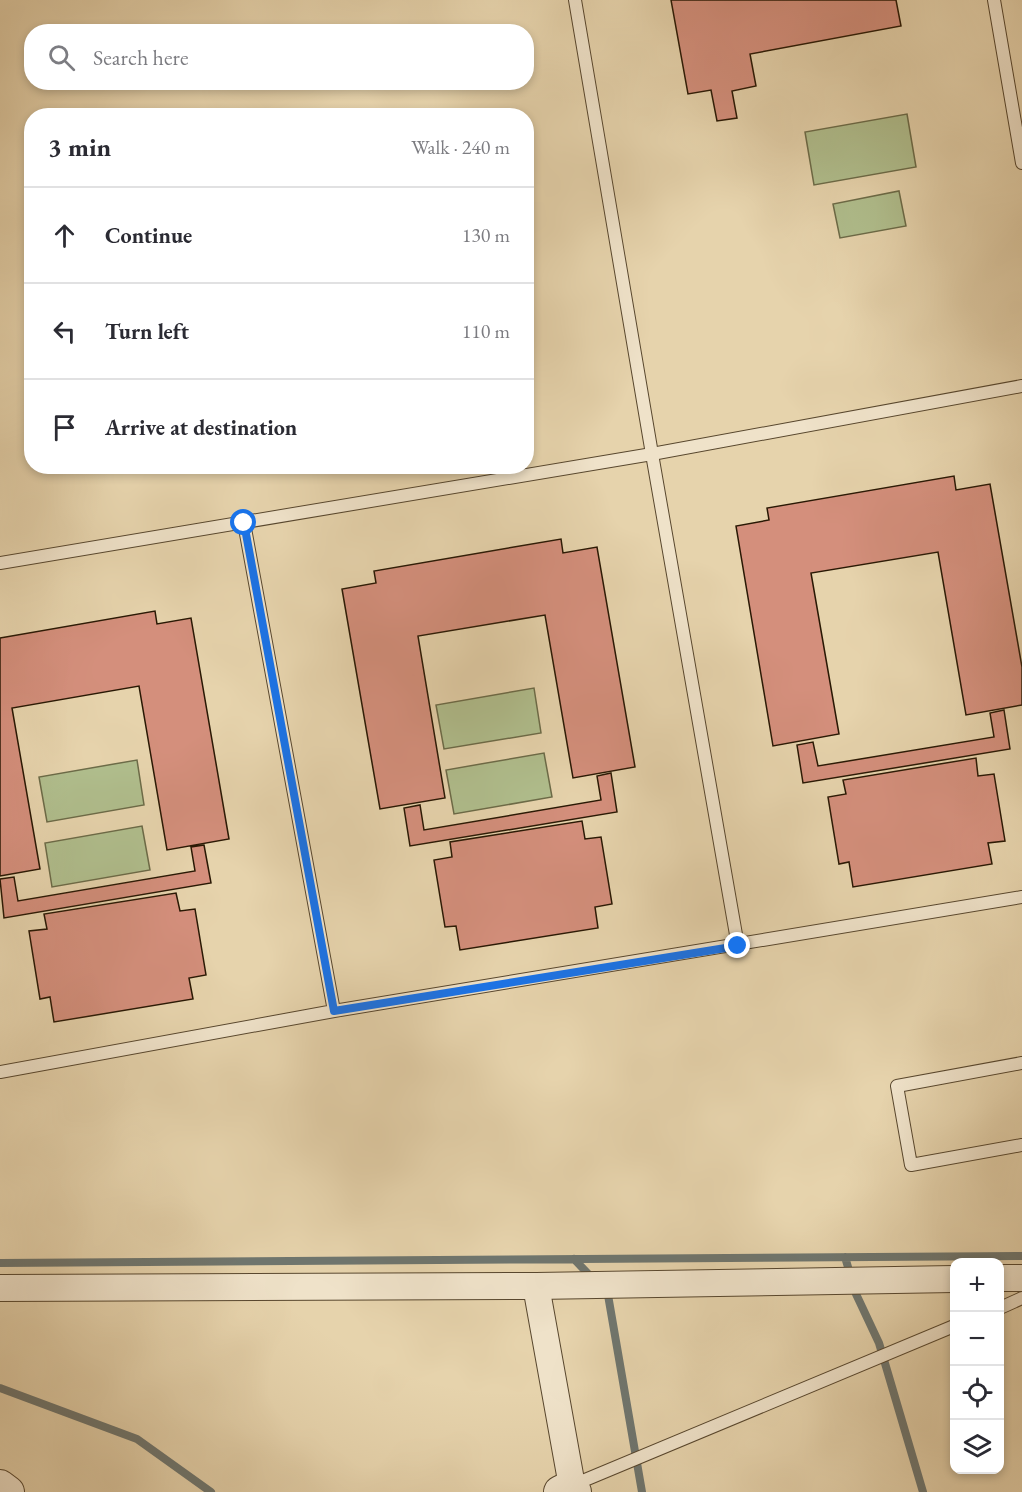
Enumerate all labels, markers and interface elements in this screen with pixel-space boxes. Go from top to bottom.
search box [24,24,534,90]
icon: search [45,41,78,74]
text: Search here [93,43,188,72]
text: 3 min [48,130,111,164]
text: Walk · 240 m [411,134,510,160]
icon: ahead [48,219,81,252]
text: Continue [105,221,192,250]
text: 130 m [462,222,510,248]
icon: left [48,315,81,348]
text: Turn left [105,317,189,346]
text: 110 m [462,318,510,344]
icon: arrive [48,411,81,444]
text: Arrive at destination [105,413,297,442]
route start [230,509,256,535]
route end [724,932,750,958]
map controls [950,1258,1004,1474]
button: + [950,1258,1004,1312]
button: − [950,1312,1004,1366]
button: locate [950,1366,1004,1420]
button: layers [950,1420,1004,1474]

